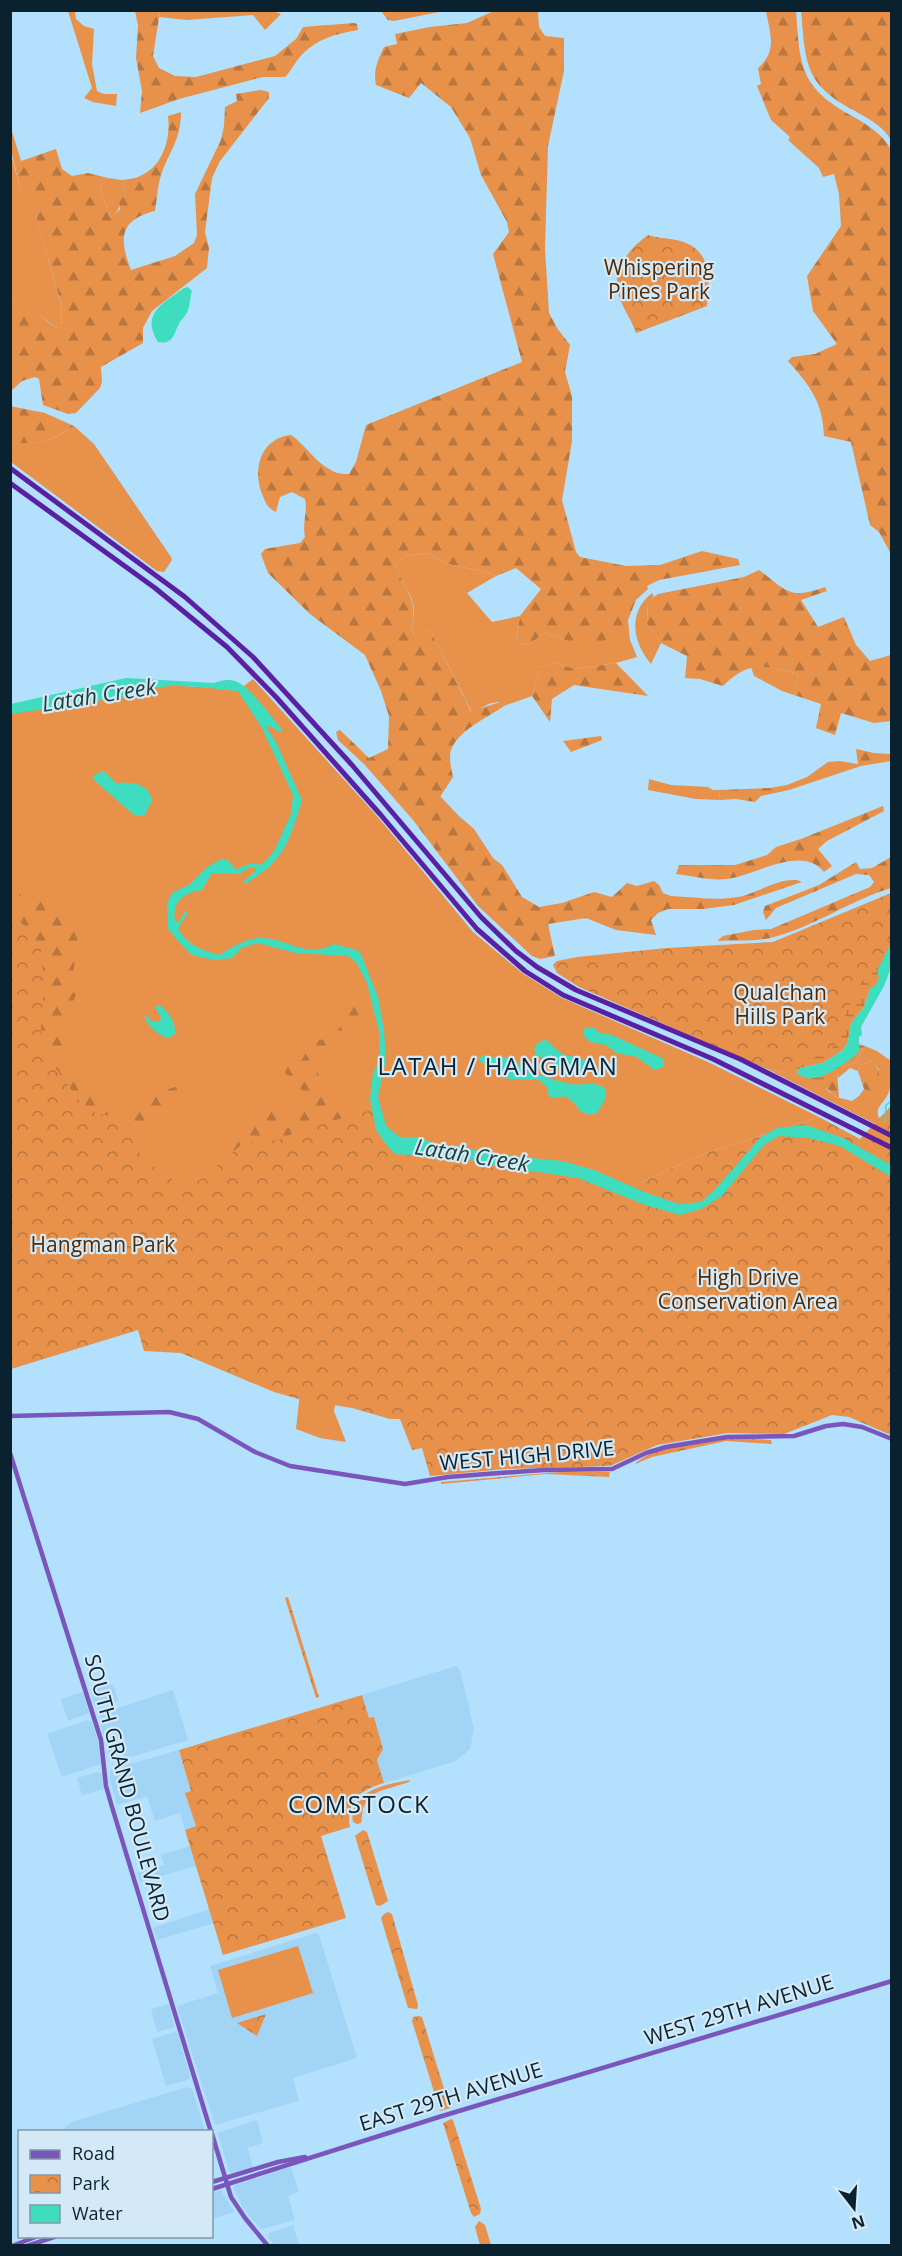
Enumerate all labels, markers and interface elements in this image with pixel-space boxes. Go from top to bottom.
park label: Whispering Pines Park [604,253,714,305]
water label: Latah Creek [40,670,159,718]
park label: Qualchan Hills Park [733,978,827,1030]
district label: LATAH / HANGMAN [378,1049,618,1082]
water label: Latah Creek [413,1130,533,1178]
park label: Hangman Park [31,1230,175,1258]
park label: High Drive Conservation Area [658,1263,838,1315]
street label: WEST HIGH DRIVE [438,1433,616,1477]
street label: SOUTH GRAND BOULEVARD [79,1651,177,1924]
district label: COMSTOCK [288,1787,430,1820]
street label: WEST 29TH AVENUE [641,1967,837,2051]
street label: EAST 29TH AVENUE [356,2055,546,2137]
legend [18,2130,213,2238]
text: Road [72,2141,115,2165]
text: Park [72,2171,110,2195]
north arrow [824,2178,884,2238]
text: Water [72,2201,123,2225]
text: N [849,2210,868,2235]

